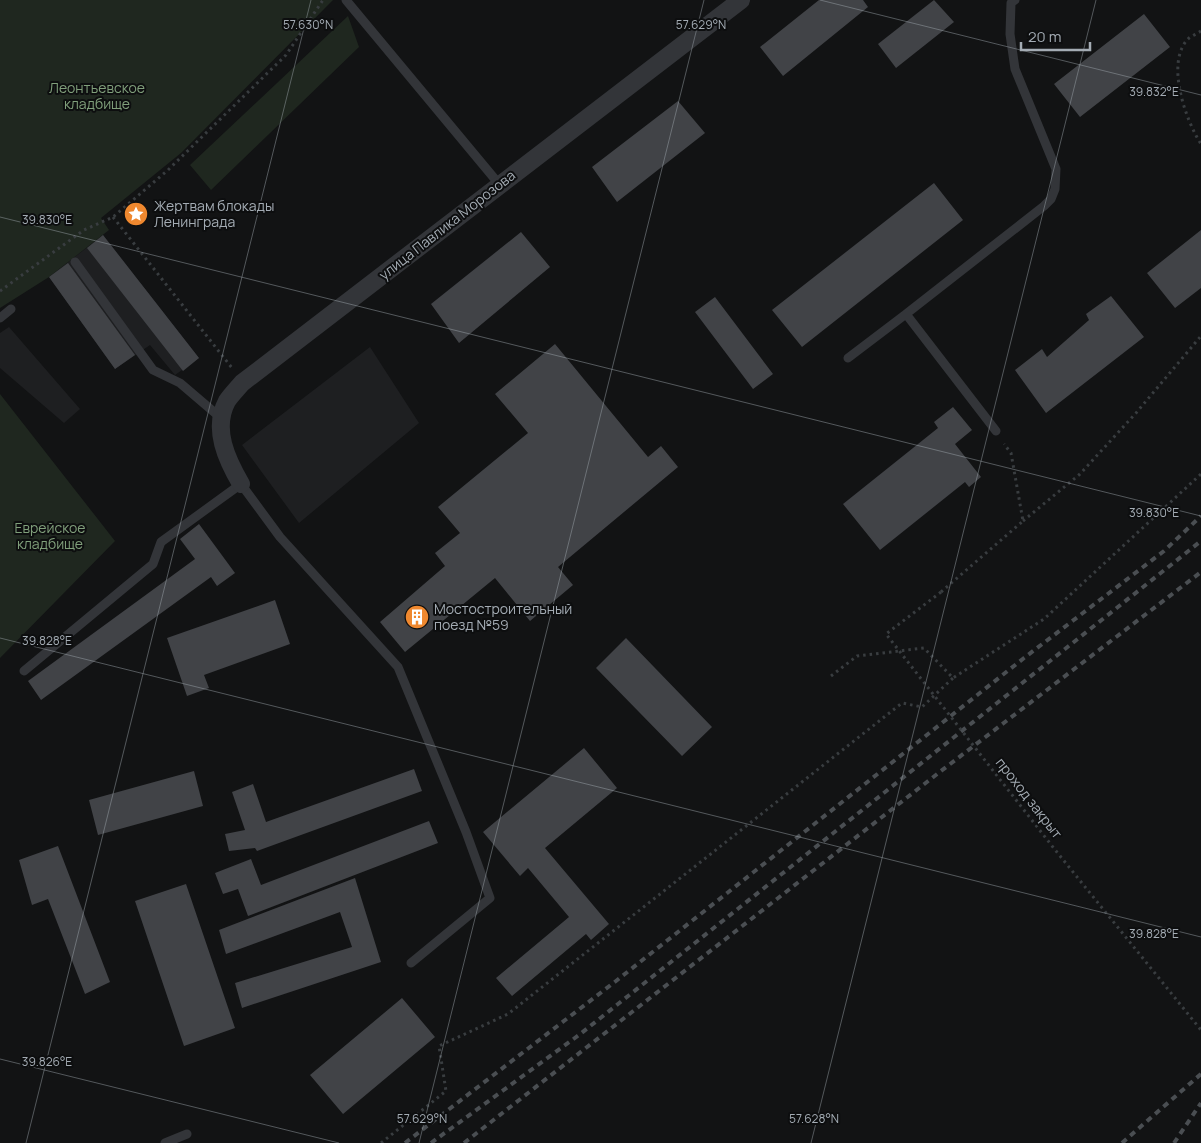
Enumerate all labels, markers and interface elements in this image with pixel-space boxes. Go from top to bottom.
text: 57.630°N [283,16,333,33]
text: 57.629°N [676,16,726,33]
scale bar [1021,20,1090,52]
text: 20 m [1028,26,1061,47]
park label: Леонтьевское кладбище [49,78,145,113]
text: 39.832°E [1129,83,1179,100]
street label: улица Павлика Морозова [375,165,519,284]
place label: Жертвам блокады Ленинграда [154,196,274,231]
place icon: Жертвам блокады Ленинграда [123,201,149,227]
text: 39.830°E [22,211,72,228]
text: 39.830°E [1129,504,1179,521]
park label: Еврейское кладбище [15,518,85,553]
place label: Мостостроительный поезд №59 [434,599,572,634]
building icon: Мостостроительный поезд №59 [404,604,430,630]
text: 39.828°E [22,632,72,649]
street label: проход закрыт [992,753,1067,842]
text: 39.828°E [1129,925,1179,942]
text: 39.826°E [22,1053,72,1070]
text: 57.629°N [397,1110,447,1127]
text: 57.628°N [789,1110,839,1127]

